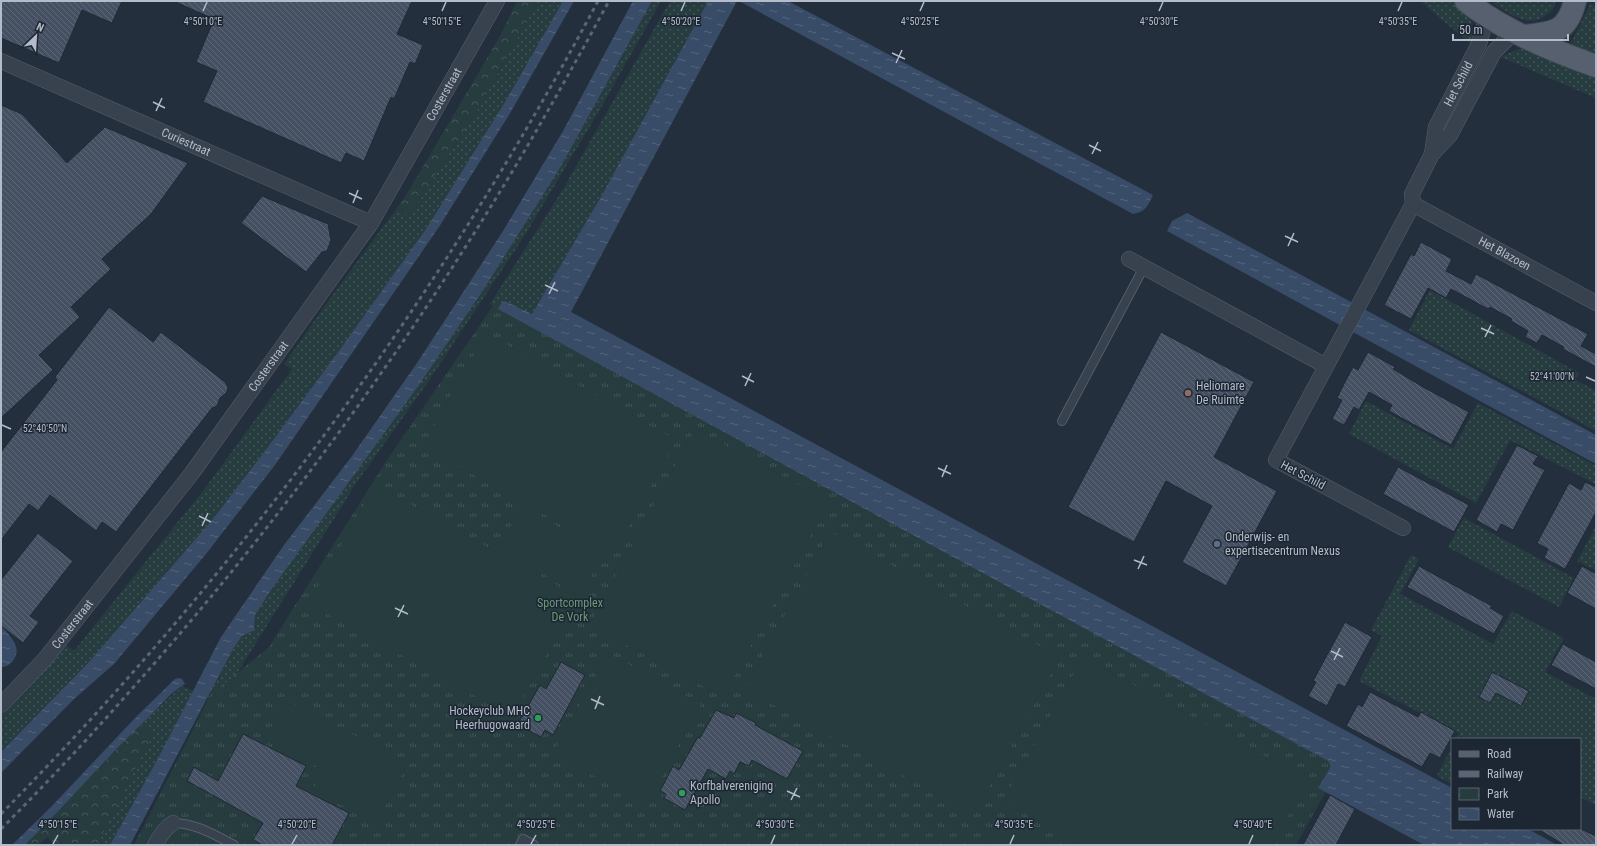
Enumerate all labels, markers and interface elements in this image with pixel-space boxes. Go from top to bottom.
north arrow [16,16,56,56]
text: 4°50'10"E [184,16,222,27]
text: 4°50'15"E [423,16,461,27]
text: 4°50'20"E [662,16,700,27]
text: 4°50'25"E [901,16,939,27]
text: 4°50'30"E [1140,16,1178,27]
text: 4°50'35"E [1379,16,1417,27]
scale bar [1453,16,1568,42]
text: N [34,20,46,35]
text: 50 m [1459,23,1483,37]
street label: Het Schild [1441,59,1476,109]
street label: Costerstraat [423,65,465,123]
street label: Curiestraat [159,125,213,159]
street label: Het Blazoen [1476,234,1533,273]
street label: Costerstraat [246,338,291,394]
text: 52°41'00"N [1530,371,1574,382]
place label: Heliomare De Ruimte [1196,379,1245,407]
marker: Heliomare De Ruimte [1183,388,1193,398]
text: 52°40'50"N [23,423,67,434]
street label: Het Schild [1278,457,1328,493]
place label: Onderwijs- en expertisecentrum Nexus [1225,530,1340,558]
marker: Onderwijs- en expertisecentrum Nexus [1212,539,1222,549]
street label: Costerstraat [49,596,96,652]
park label: Sportcomplex De Vork [537,596,603,624]
place label: Hockeyclub MHC Heerhugowaard [449,704,530,732]
marker: Hockeyclub MHC Heerhugowaard [533,713,543,723]
legend [1451,738,1581,830]
text: Road [1487,747,1511,761]
text: Railway [1487,767,1523,781]
place label: Korfbalvereniging Apollo [690,779,773,807]
text: Park [1487,787,1509,801]
marker: Korfbalvereniging Apollo [677,788,687,798]
text: Water [1487,807,1515,821]
text: 4°50'15"E [39,819,77,830]
text: 4°50'20"E [278,819,316,830]
text: 4°50'25"E [517,819,555,830]
text: 4°50'30"E [756,819,794,830]
text: 4°50'35"E [995,819,1033,830]
text: 4°50'40"E [1234,819,1272,830]

